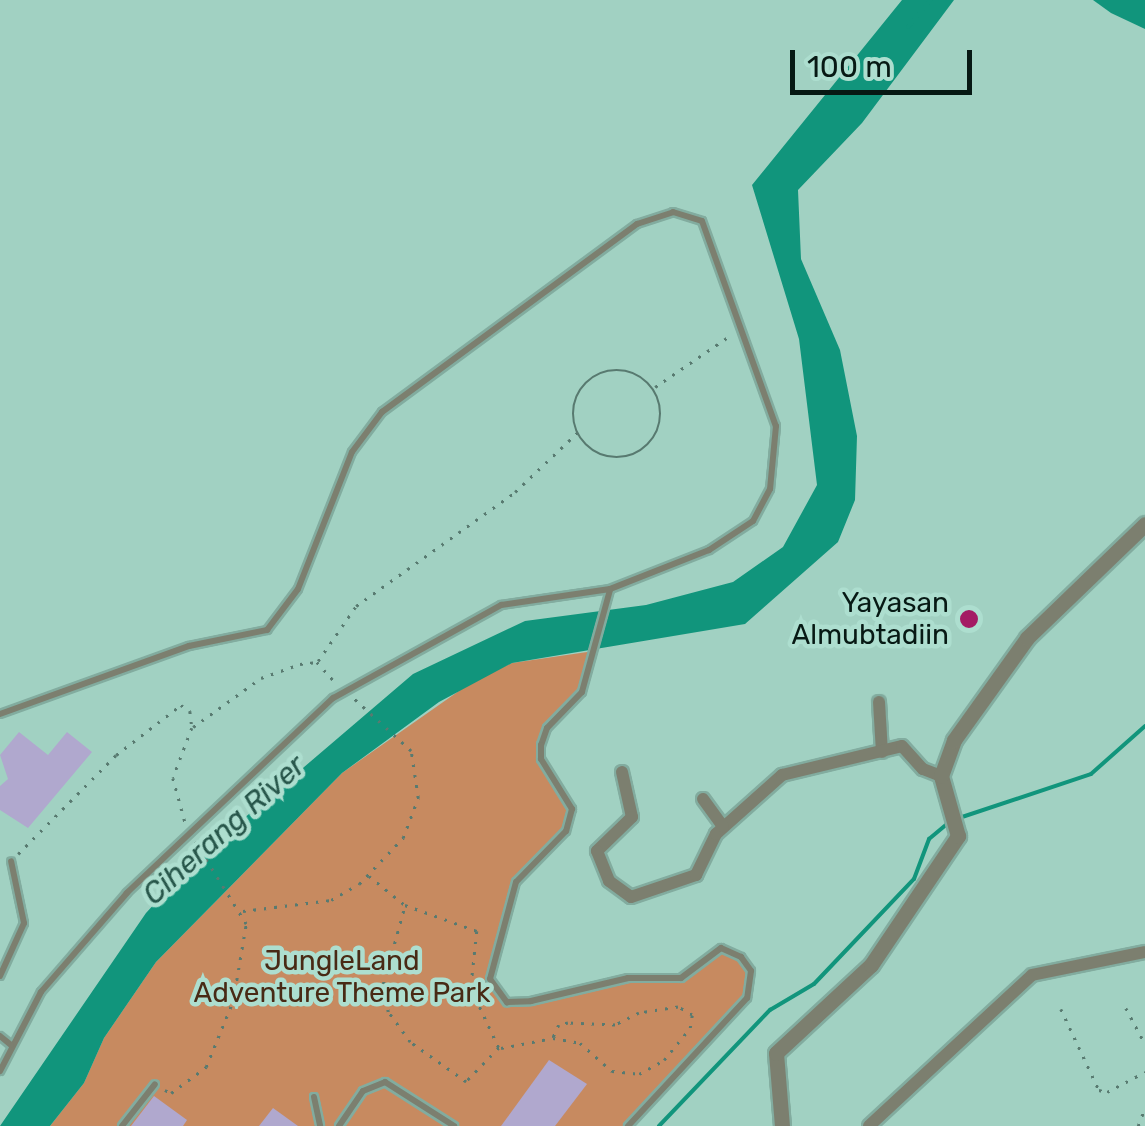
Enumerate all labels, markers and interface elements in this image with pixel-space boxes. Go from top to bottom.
scale bar [795,30,978,92]
text: 100 m [807,49,892,85]
place label: Yayasan Almubtadiin [792,586,949,652]
marker: Yayasan Almubtadiin [958,608,980,630]
water label: Ciherang River [135,748,313,912]
park label: JungleLand Adventure Theme Park [193,944,491,1010]

